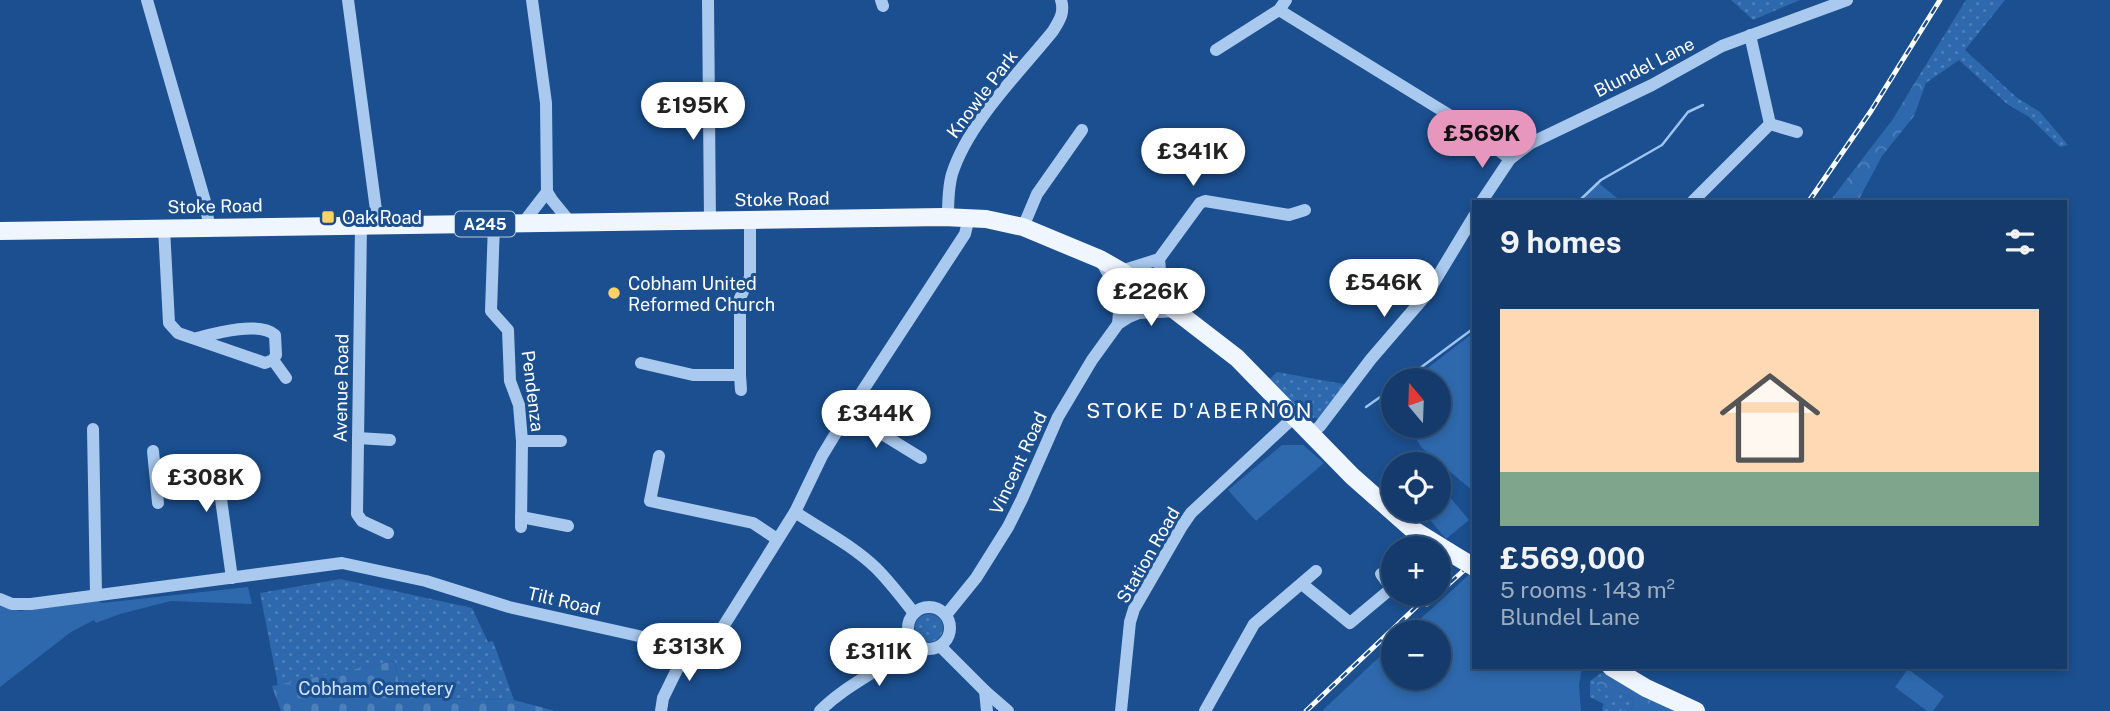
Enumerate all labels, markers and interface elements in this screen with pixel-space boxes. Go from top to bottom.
street label: Blundel Lane [1590,33,1698,101]
street label: Knowle Park [942,46,1022,142]
pin: £195K [644,82,742,142]
text: £195K [657,91,729,118]
pin: £569K [1433,110,1531,170]
text: £569K [1443,119,1521,146]
pin: £341K [1144,128,1242,188]
text: £341K [1157,137,1229,164]
street label: Stoke Road [734,188,830,210]
street label: Stoke Road [167,195,263,217]
place label: Oak Road [342,207,422,228]
marker: Oak Road [320,209,336,225]
road number: A245 [455,212,515,236]
icon: filters [2001,223,2039,261]
text: 9 homes [1500,224,1622,260]
pin: £546K [1335,260,1433,319]
pin: £226K [1102,268,1200,328]
text: £546K [1345,268,1423,295]
place label: Cobham United Reformed Church [628,273,775,315]
text: £226K [1113,277,1189,304]
marker: Cobham United Reformed Church [606,285,622,301]
street label: Avenue Road [330,333,352,443]
street label: Pendenza [518,349,548,433]
icon: home [1707,355,1833,481]
north arrow [1381,368,1451,438]
map controls [1381,368,1451,690]
pin: £344K [827,391,925,450]
district label: STOKE D'ABERNON [1086,398,1314,423]
text: £344K [838,399,914,426]
street label: Vincent Road [985,408,1051,518]
button: locate [1381,452,1451,522]
pin: £308K [157,454,255,514]
text: £308K [168,463,244,490]
street label: Station Road [1112,503,1184,607]
button: + [1381,536,1451,606]
text: £569,000 [1500,540,1645,576]
text: 5 rooms · 143 m² [1500,576,1675,603]
street label: Tilt Road [526,582,602,620]
text: Blundel Lane [1500,603,1640,630]
button: − [1381,620,1451,690]
pin: £313K [640,624,738,683]
pin: £311K [830,628,928,688]
text: £313K [653,632,725,659]
text: £311K [846,637,912,664]
park label: Cobham Cemetery [298,678,454,699]

